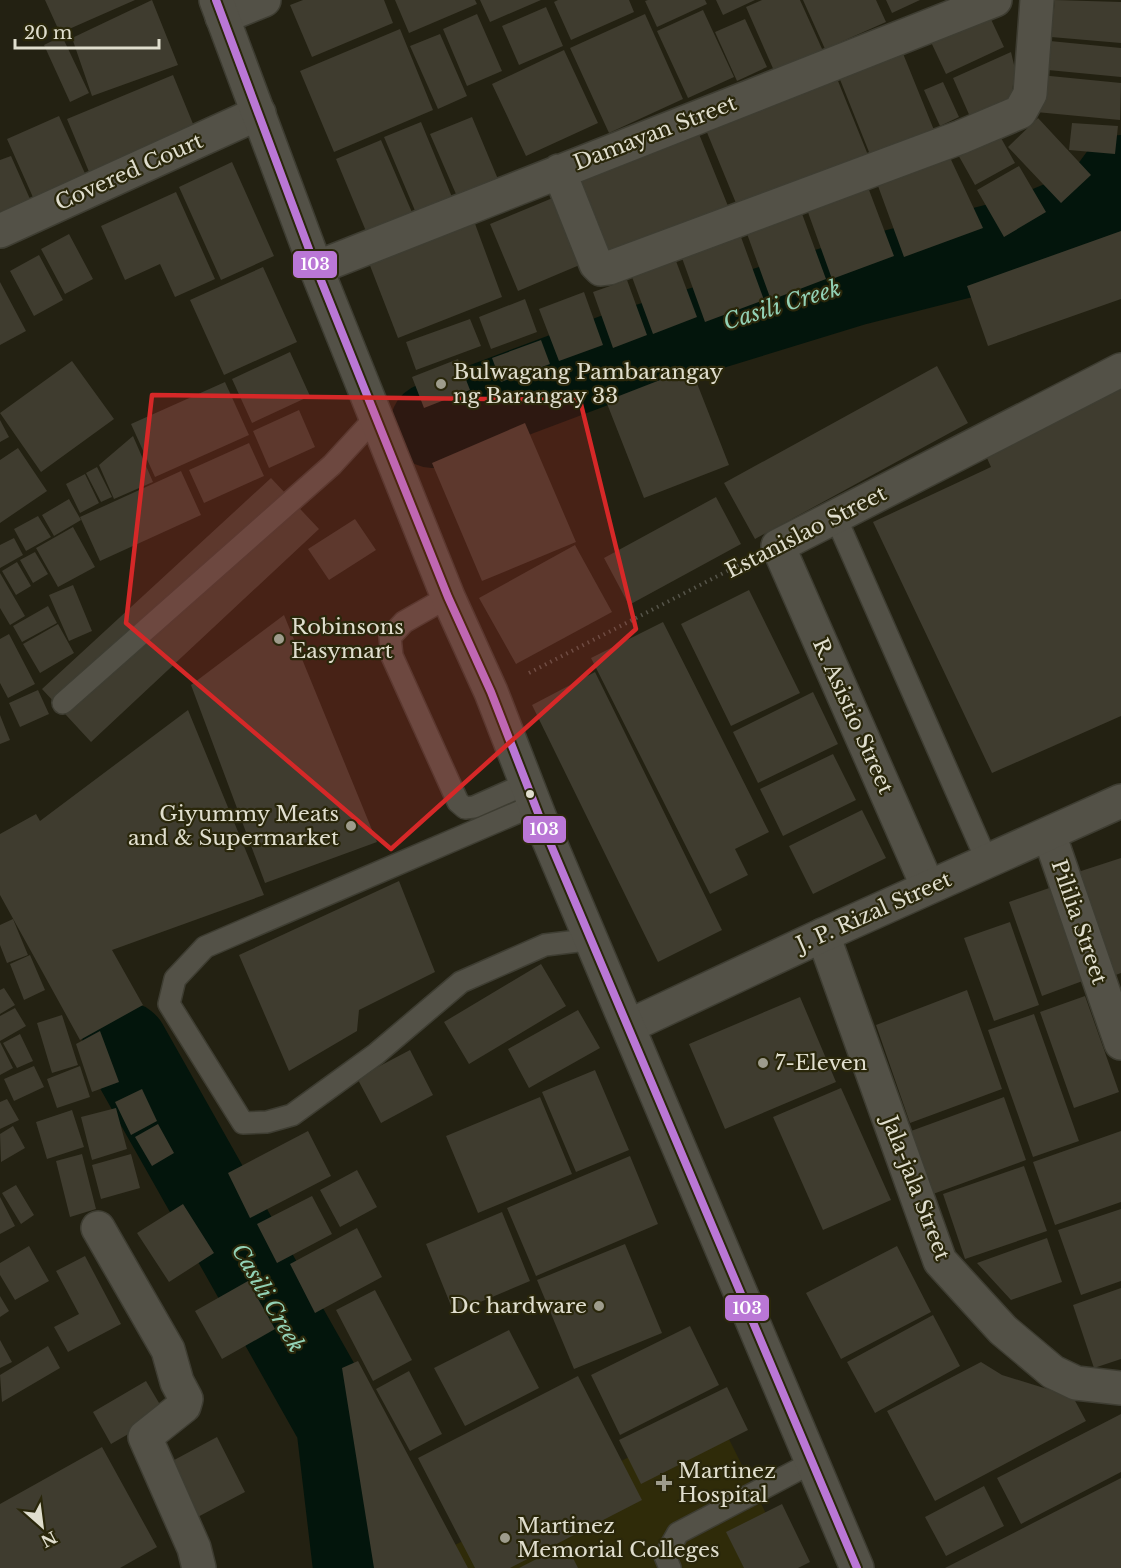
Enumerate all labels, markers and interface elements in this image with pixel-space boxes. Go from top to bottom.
scale bar [15,12,159,50]
text: 20 m [24,22,72,44]
street label: Damayan Street [570,90,740,176]
street label: Covered Court [51,128,207,216]
line badge: 103 [292,250,338,279]
text: 103 [300,254,330,274]
water label: Casili Creek [720,274,844,336]
place label: Bulwagang Pambarangay ng Barangay 33 [453,359,724,409]
marker: Bulwagang Pambarangay ng Barangay 33 [434,377,448,391]
street label: Estanislao Street [721,480,891,584]
place label: Robinsons Easymart [291,614,404,664]
marker: Robinsons Easymart [272,632,286,646]
street label: R. Asistio Street [807,634,899,798]
unlabelled marker [524,788,536,800]
place label: Giyummy Meats and & Supermarket [128,801,339,851]
line badge: 103 [522,815,567,844]
marker: Giyummy Meats and & Supermarket [344,819,358,833]
text: 103 [529,819,559,839]
street label: Pililia Street [1046,856,1112,988]
street label: J. P. Rizal Street [790,866,956,959]
place label: 7-Eleven [775,1050,867,1076]
marker: 7-Eleven [756,1056,770,1070]
street label: Jala-jala Street [875,1109,956,1264]
water label: Casili Creek [226,1239,310,1357]
place label: Dc hardware [450,1293,587,1319]
line badge: 103 [724,1294,770,1322]
text: 103 [732,1298,762,1318]
marker: Dc hardware [592,1299,606,1313]
place label: Martinez Hospital [678,1458,776,1508]
marker: Martinez Hospital [655,1474,673,1492]
north arrow [12,1496,72,1556]
place label: Martinez Memorial Colleges [517,1513,720,1563]
text: N [38,1527,60,1552]
marker: Martinez Memorial Colleges [498,1531,512,1545]

